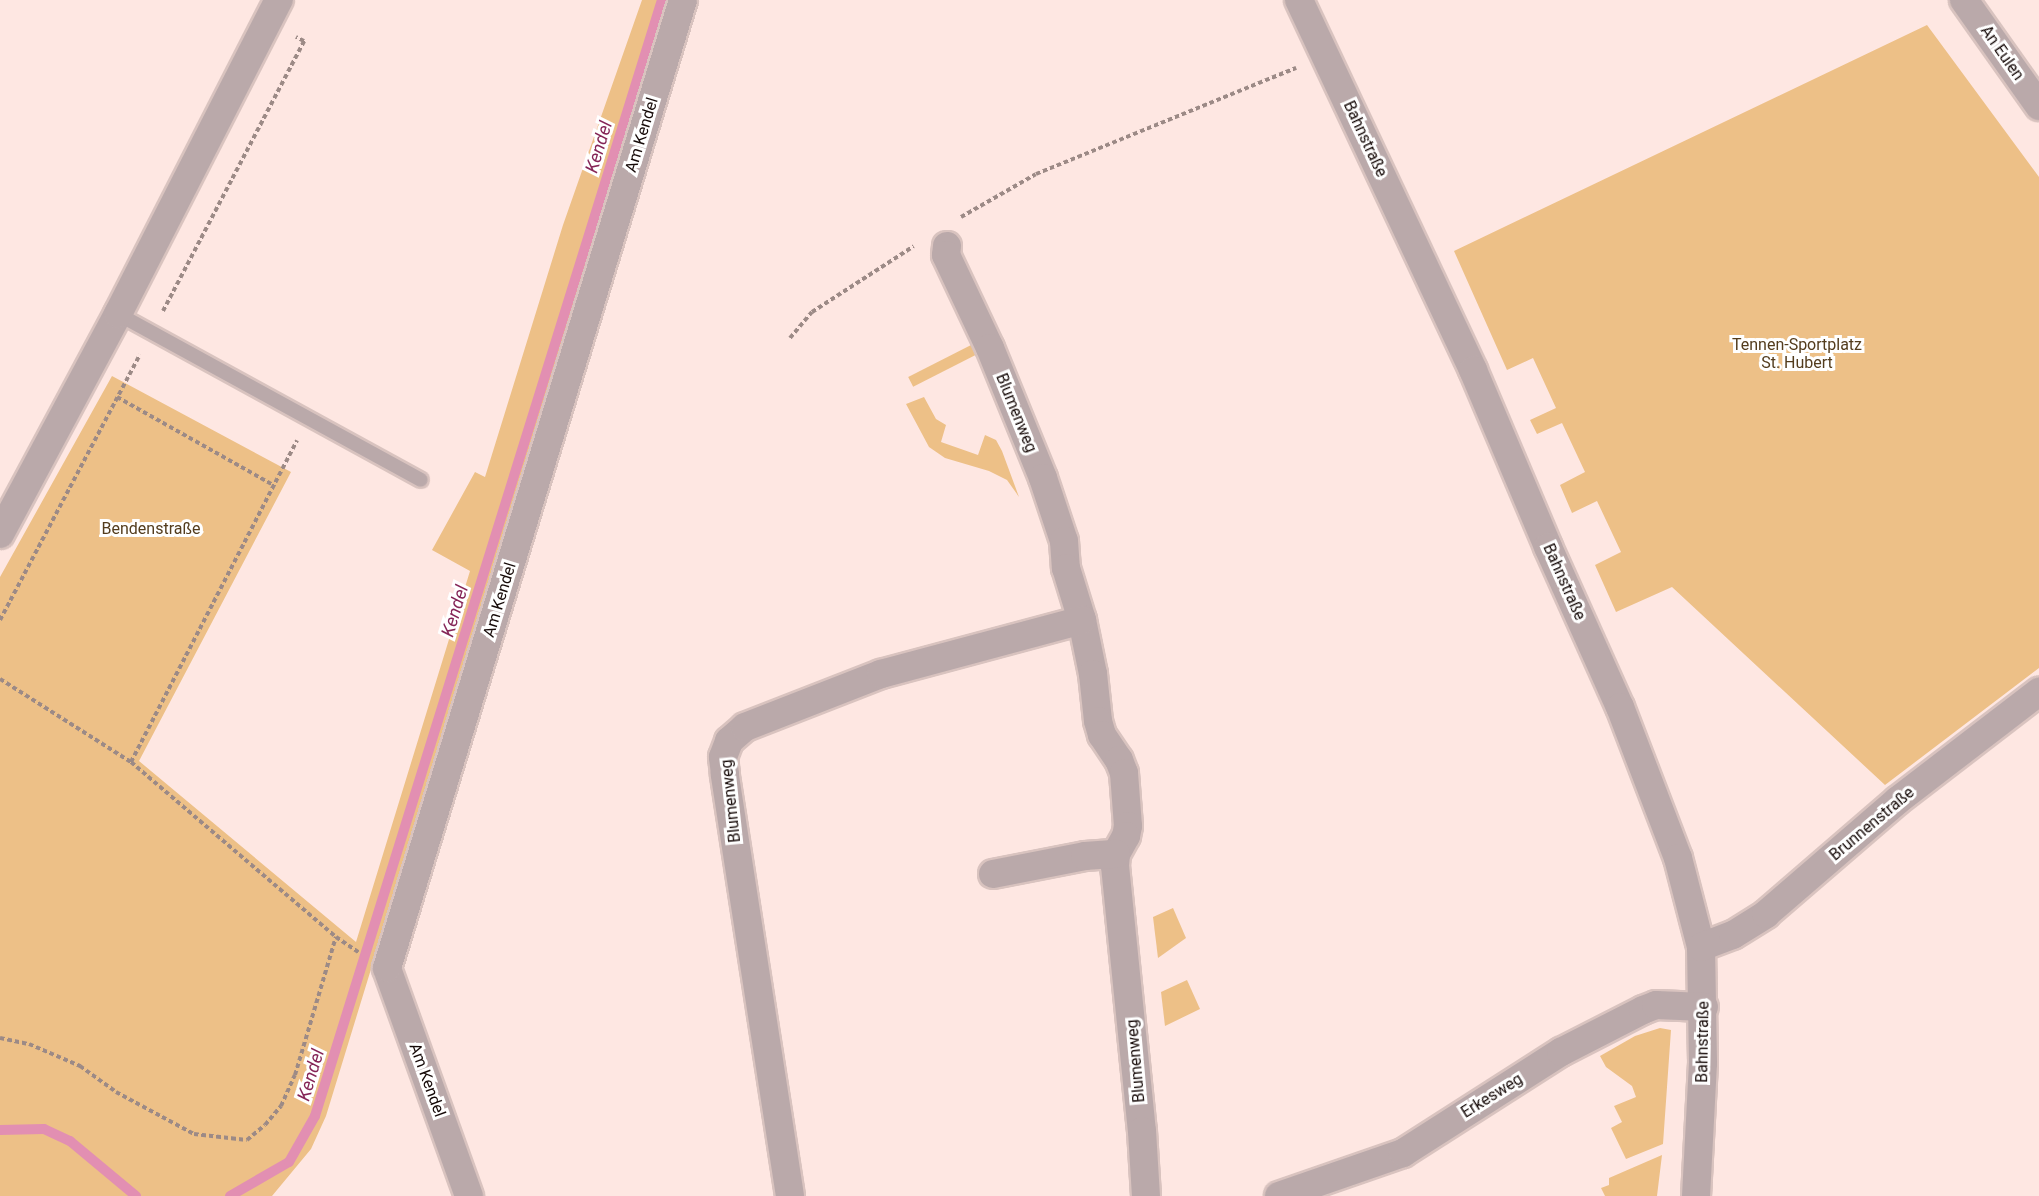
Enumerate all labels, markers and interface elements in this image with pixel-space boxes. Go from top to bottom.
street label: An Eulen [1976,22,2028,84]
street label: Am Kendel [622,95,662,175]
street label: Bahnstraße [1339,98,1391,180]
water label: Kendel [581,119,617,175]
park label: Tennen-Sportplatz St. Hubert [1732,335,1862,373]
street label: Blumenweg [991,371,1041,455]
park label: Bendenstraße [102,519,200,539]
street label: Bahnstraße [1539,541,1589,623]
street label: Am Kendel [480,560,520,640]
water label: Kendel [437,583,473,639]
street label: Blumenweg [717,758,745,844]
street label: Brunnenstraße [1826,783,1918,865]
street label: Bahnstraße [1693,1001,1713,1083]
street label: Blumenweg [1123,1019,1149,1103]
street label: Am Kendel [405,1041,449,1119]
water label: Kendel [293,1047,329,1103]
street label: Erkesweg [1458,1070,1526,1122]

